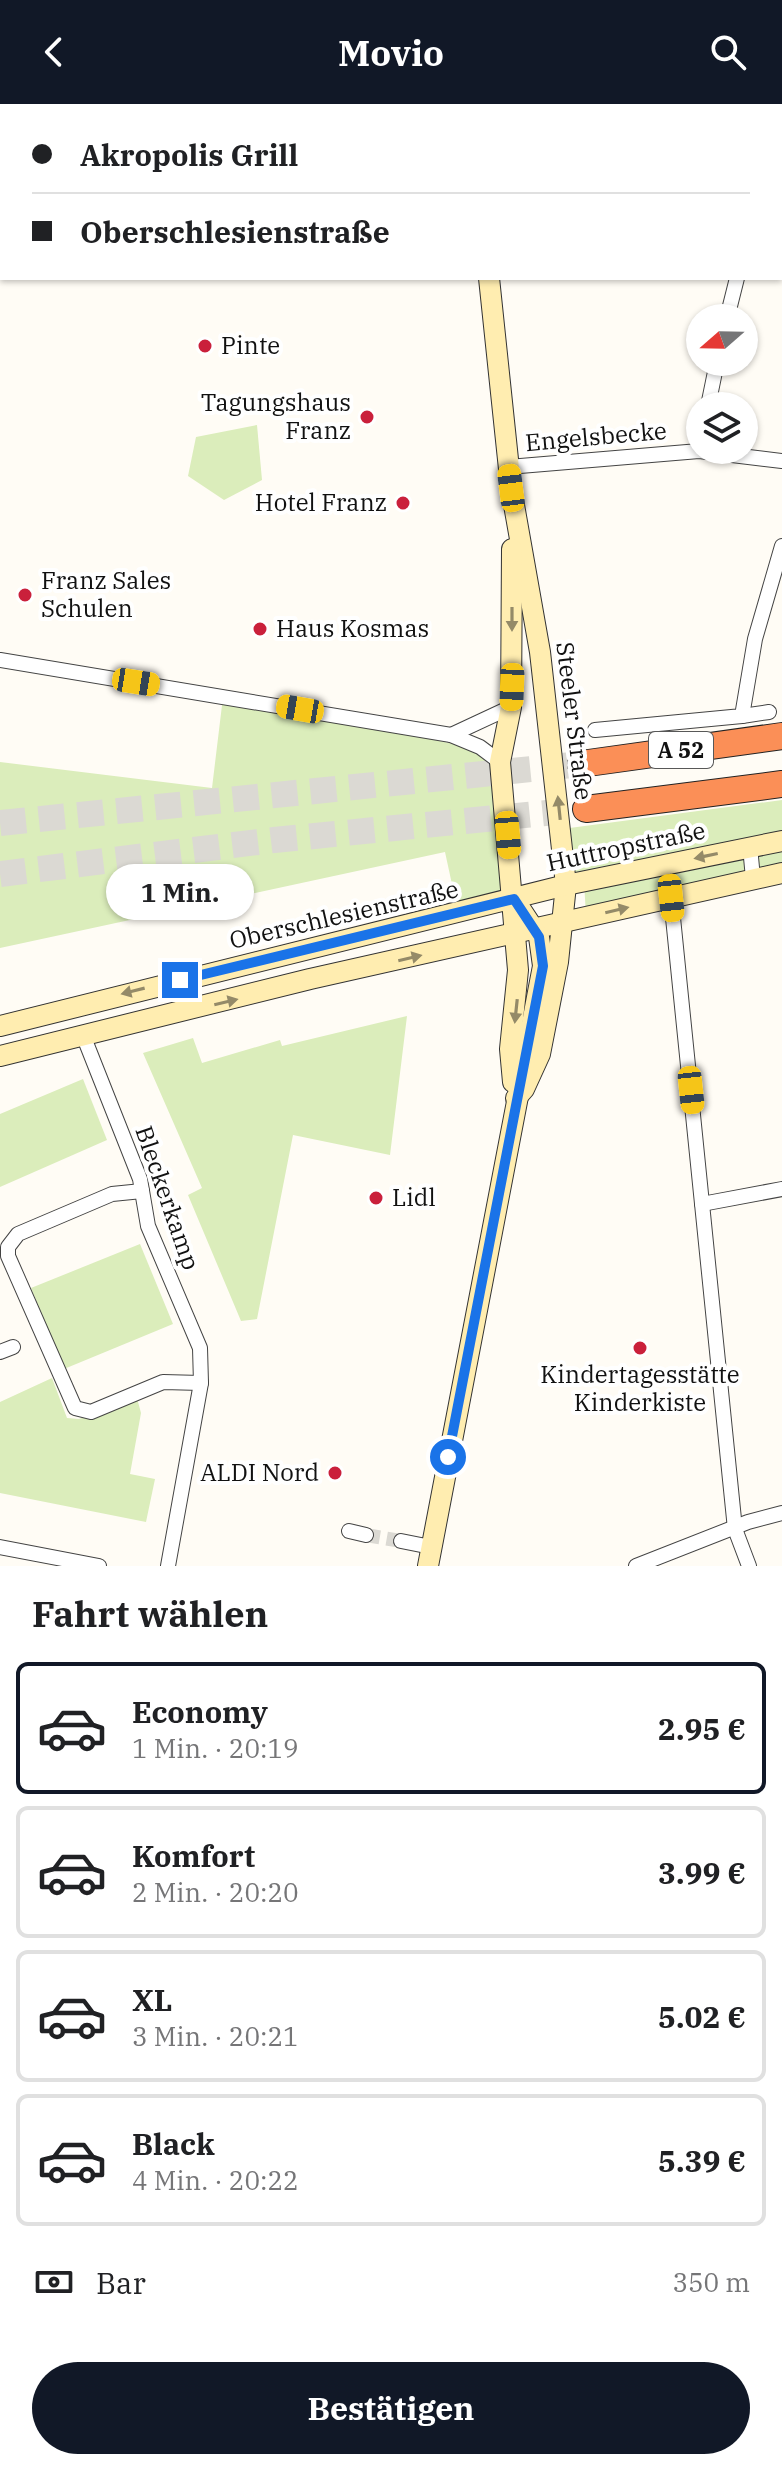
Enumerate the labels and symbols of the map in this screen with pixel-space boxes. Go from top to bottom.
north arrow [686,304,758,376]
place label: Pinte [221,329,280,361]
marker: Pinte [196,337,214,355]
place label: Tagungshaus Franz [201,386,351,446]
marker: Tagungshaus Franz [358,408,376,426]
street label: Engelsbecke [524,414,668,458]
car [496,463,526,513]
place label: Hotel Franz [255,486,387,518]
marker: Hotel Franz [394,494,412,512]
place label: Franz Sales Schulen [41,564,171,624]
marker: Franz Sales Schulen [16,586,34,604]
one-way arrow [506,607,518,632]
place label: Haus Kosmas [276,612,429,644]
marker: Haus Kosmas [251,620,269,638]
street label: Steeler Straße [549,640,601,802]
car [499,663,525,711]
car [110,666,162,698]
car [274,693,326,725]
road number: A 52 [649,732,713,768]
one-way arrow [552,795,565,820]
car [494,810,522,860]
street label: Huttropstraße [544,814,708,878]
one-way arrow [693,851,718,863]
callout: 1 Min. [106,864,254,920]
street label: Oberschlesienstraße [226,872,461,956]
car [657,873,685,923]
one-way arrow [605,903,630,916]
one-way arrow [397,951,422,964]
route end [162,962,198,998]
one-way arrow [120,986,145,998]
one-way arrow [213,995,238,1008]
one-way arrow [509,999,522,1024]
car [677,1065,705,1115]
street label: Bleckerkamp [128,1121,208,1274]
place label: Lidl [392,1181,436,1213]
marker: Lidl [367,1189,385,1207]
marker: Kindertagesstätte Kinderkiste [631,1339,649,1357]
place label: Kindertagesstätte Kinderkiste [540,1358,740,1418]
route start [430,1439,466,1475]
place label: ALDI Nord [200,1456,319,1488]
marker: ALDI Nord [326,1464,344,1482]

